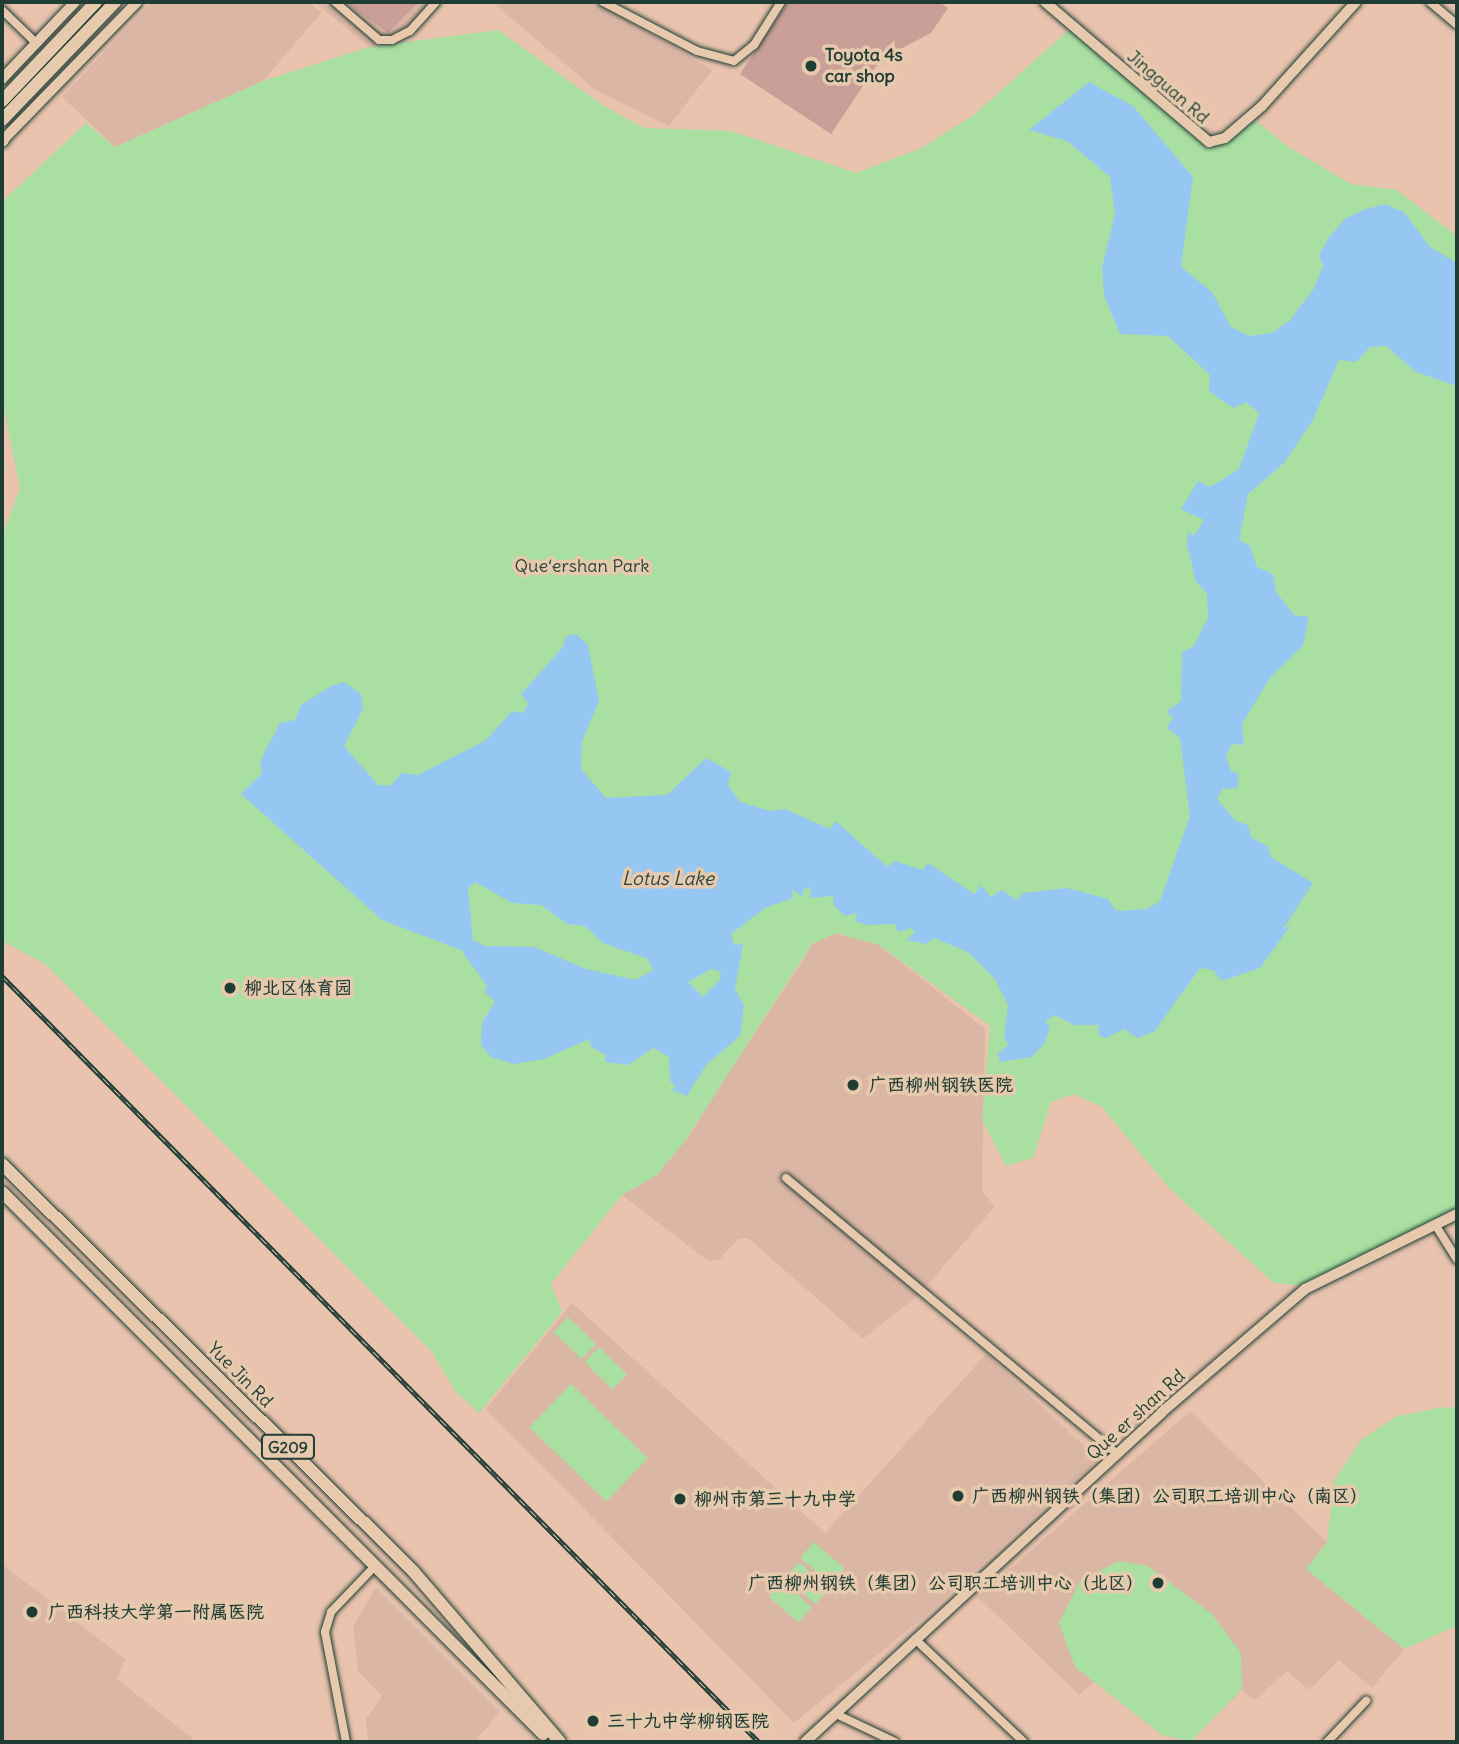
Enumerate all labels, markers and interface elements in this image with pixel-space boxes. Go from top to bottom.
place label: Toyota 4s car shop [825,45,903,88]
street label: Jingguan Rd [1123,46,1213,128]
marker: Toyota 4s car shop [803,58,819,74]
park label: Que‘ershan Park [515,555,649,577]
water label: Lotus Lake [622,868,714,890]
place label: 柳北区体育园 [244,977,352,999]
marker: 柳北区体育园 [222,980,238,996]
place label: 广西柳州钢铁医院 [869,1074,1013,1096]
marker: 广西柳州钢铁医院 [843,1075,863,1095]
street label: Yue Jin Rd [203,1338,277,1412]
street label: Que er shan Rd [1082,1365,1190,1465]
road number: G209 [260,1434,316,1460]
place label: 广西柳州钢铁（集团）公司职工培训中心（南区） [972,1485,1368,1507]
place label: 柳州市第三十九中学 [694,1488,856,1510]
marker: 广西柳州钢铁（集团）公司职工培训中心（南区） [950,1488,966,1504]
marker: 柳州市第三十九中学 [672,1491,688,1507]
place label: 广西柳州钢铁（集团）公司职工培训中心（北区） [748,1572,1144,1594]
marker: 广西柳州钢铁（集团）公司职工培训中心（北区） [1150,1575,1166,1591]
place label: 广西科技大学第一附属医院 [48,1601,264,1623]
marker: 广西科技大学第一附属医院 [22,1602,42,1622]
place label: 三十九中学柳钢医院 [607,1710,769,1732]
marker: 三十九中学柳钢医院 [585,1713,601,1729]

